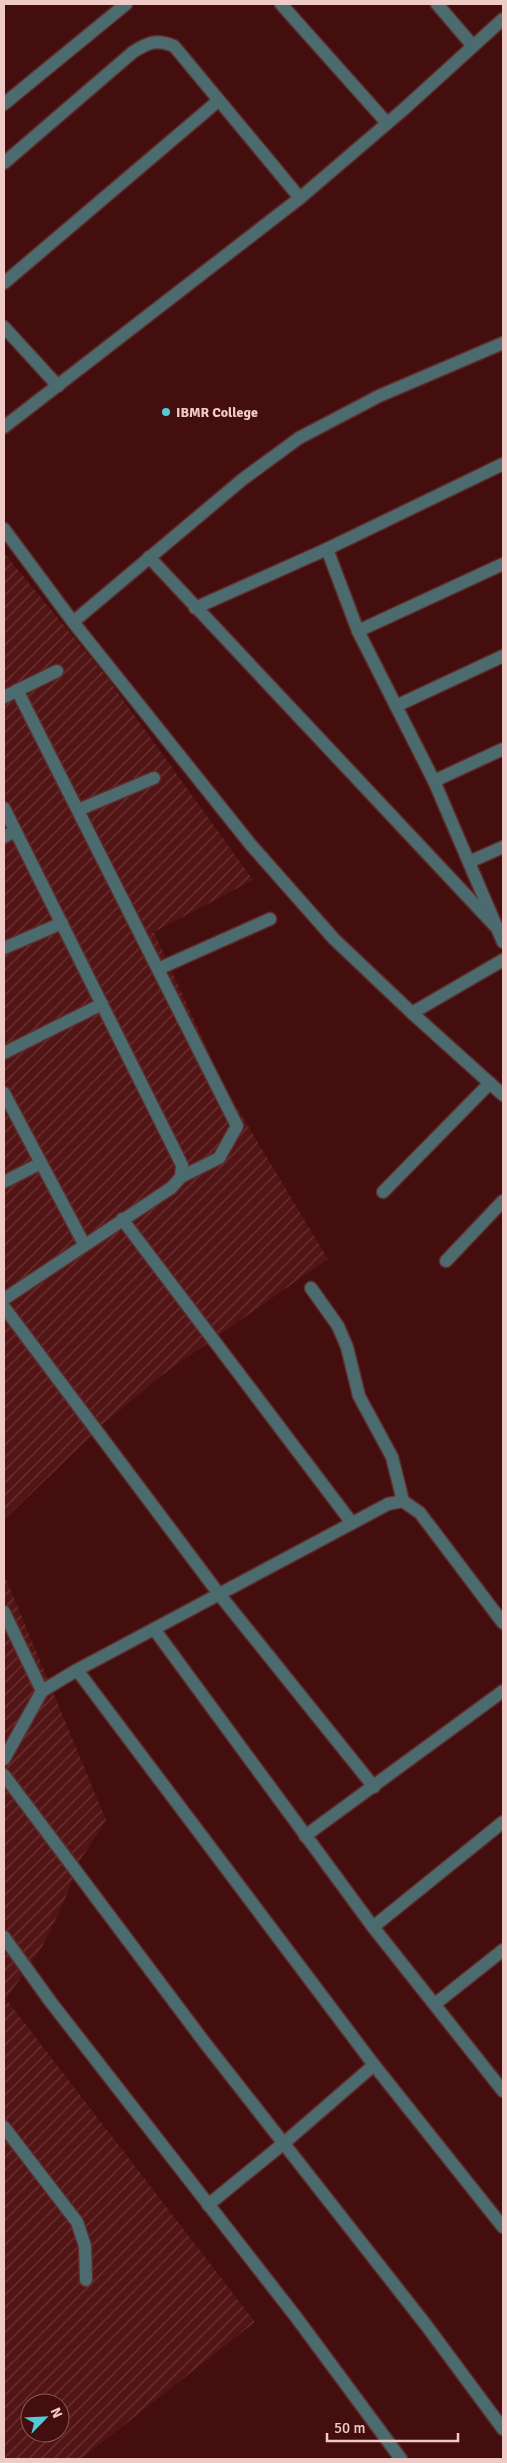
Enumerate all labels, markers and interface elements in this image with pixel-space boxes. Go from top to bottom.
place label: IBMR College [176,404,258,421]
marker: IBMR College [160,406,172,418]
north arrow [20,2393,70,2443]
text: N [47,2405,66,2421]
scale bar [327,2410,458,2442]
text: 50 m [334,2419,365,2437]

